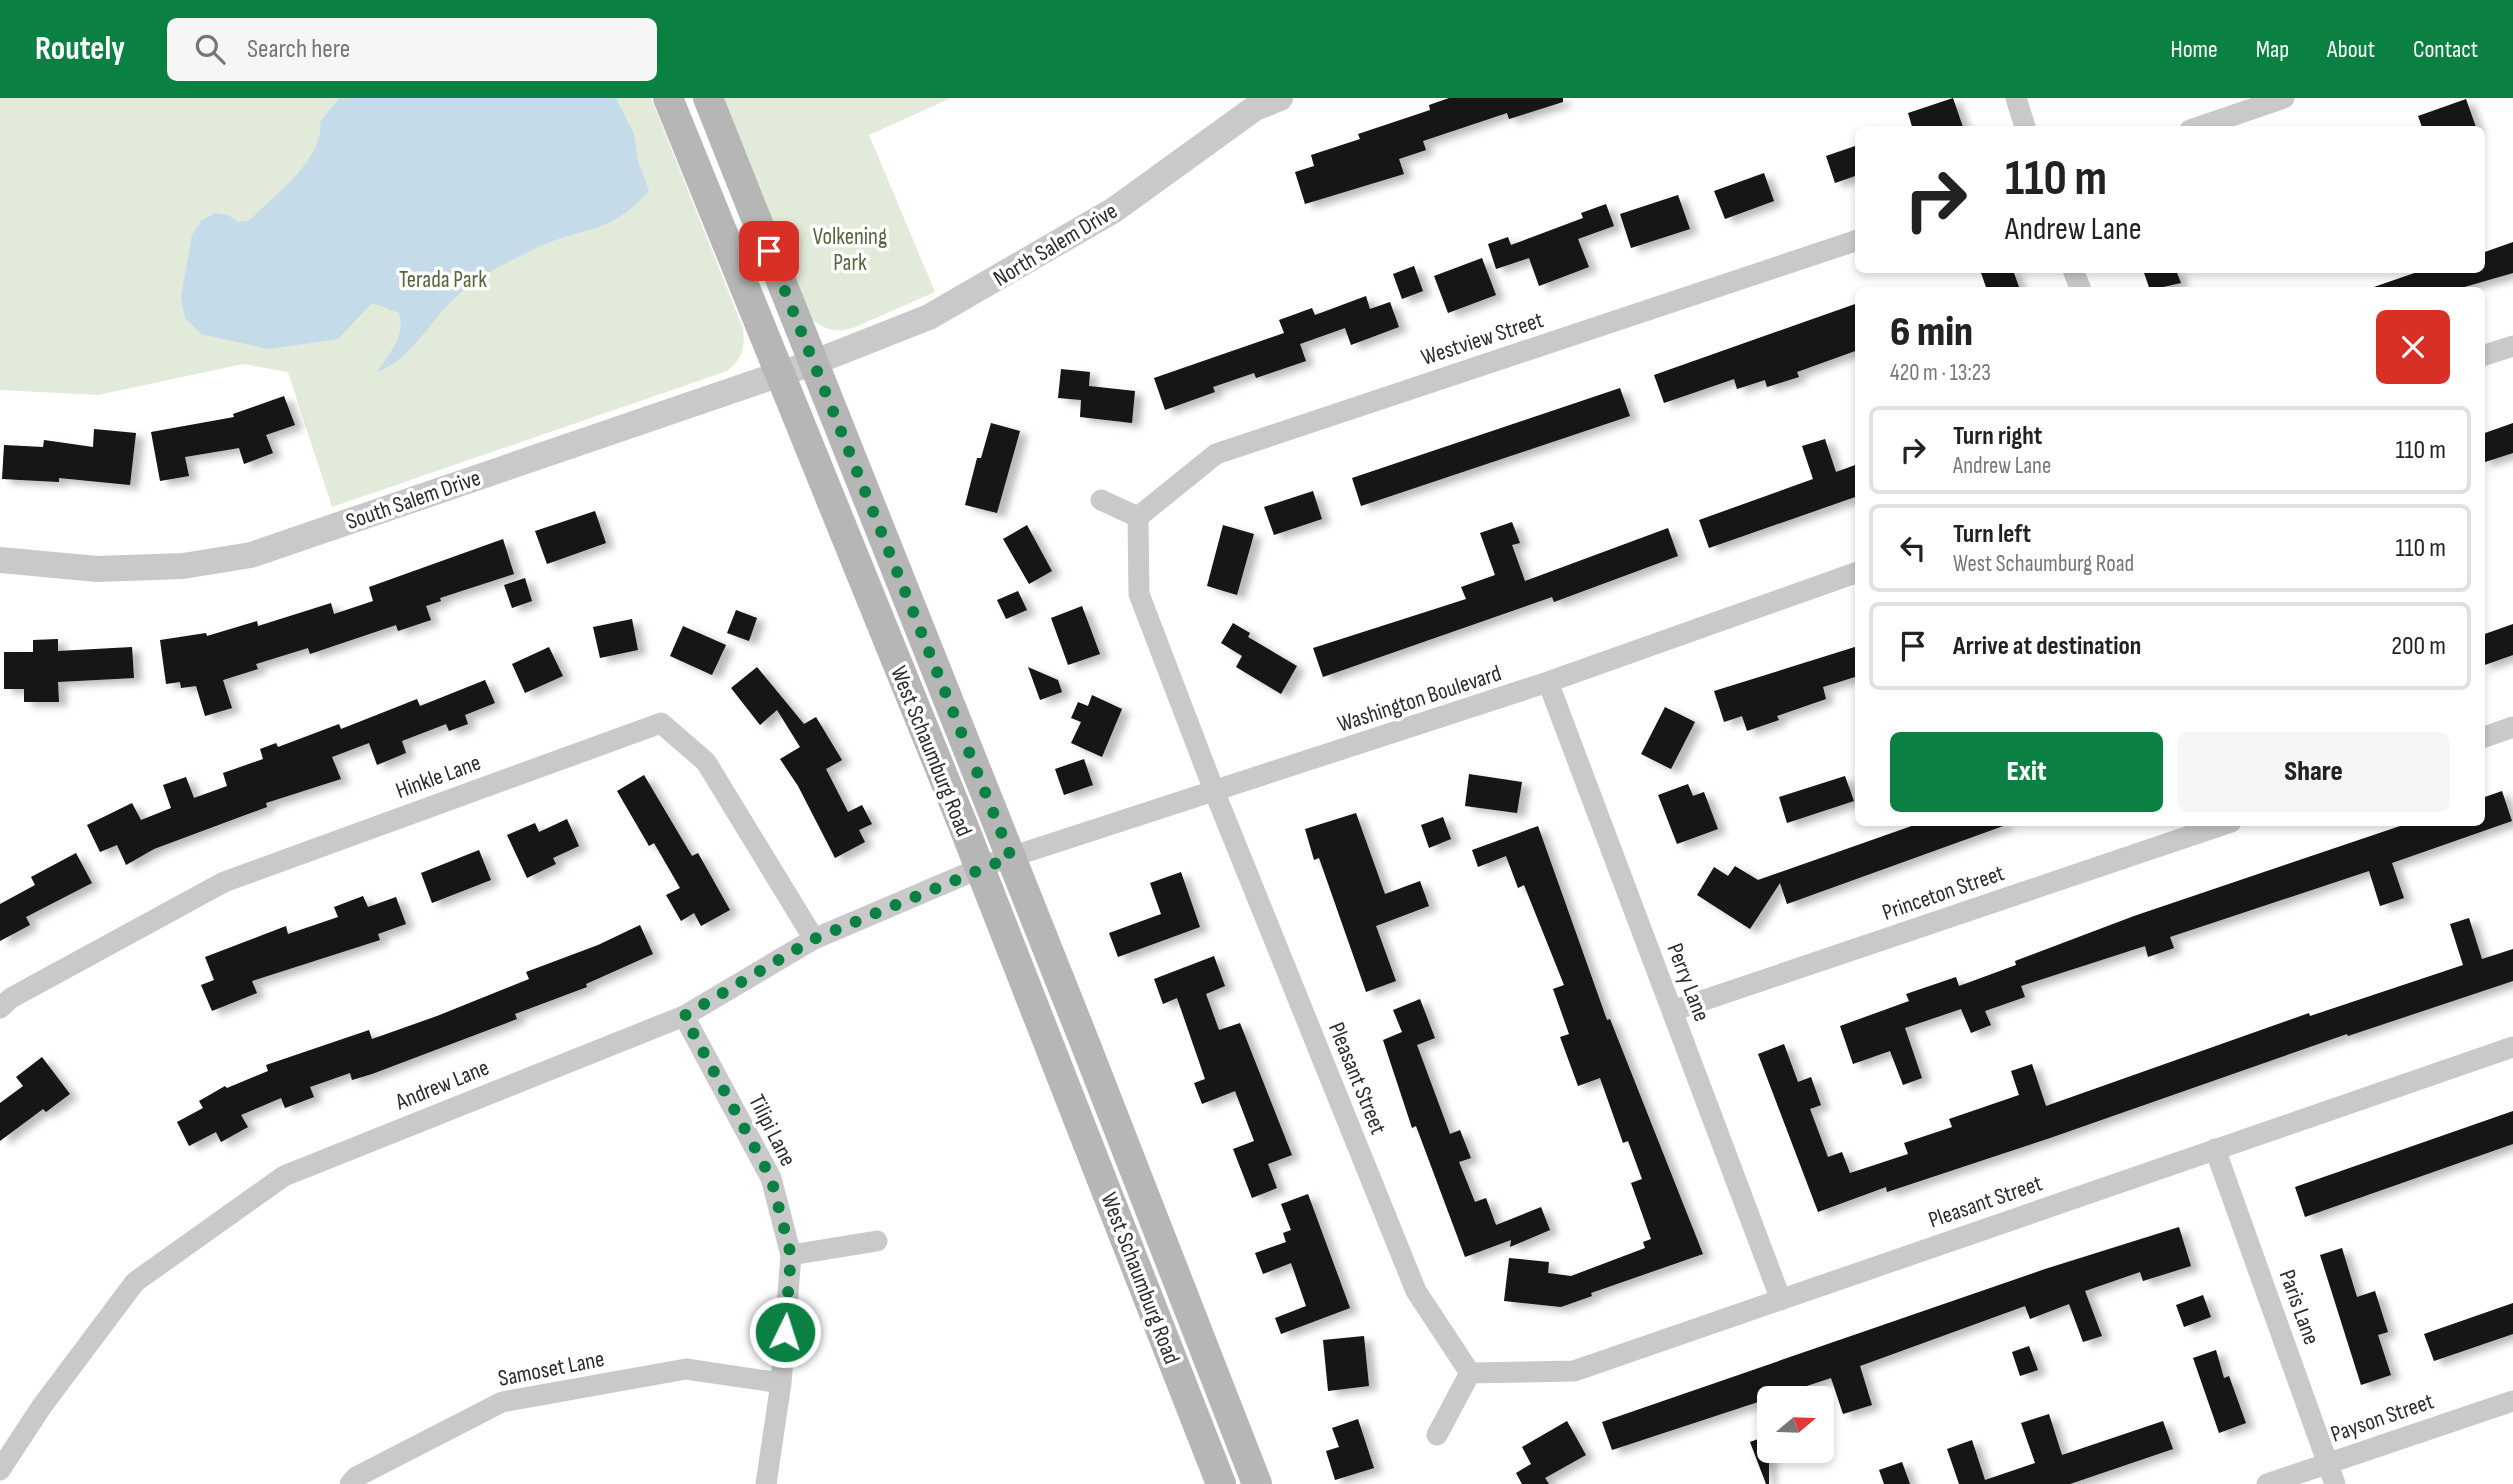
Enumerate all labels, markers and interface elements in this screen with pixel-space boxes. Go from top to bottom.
search box [167,18,657,81]
text: Routely [35,29,125,69]
icon: search [191,30,229,68]
text: Search here [247,34,350,65]
text: Home [2170,35,2218,64]
text: Map [2256,35,2289,64]
text: About [2327,35,2375,64]
text: Contact [2413,35,2478,64]
text: 110 m [2005,150,2107,209]
icon: right [1890,154,1981,245]
street label: North Salem Drive [989,197,1123,293]
text: Andrew Lane [2005,210,2142,249]
pin [739,221,799,281]
park label: Volkening Park [813,223,887,277]
icon: arrive [750,232,788,270]
park label: Terada Park [399,266,487,294]
street label: Westview Street [1418,306,1547,372]
text: 6 min [1890,307,1973,358]
button: close [2376,310,2450,384]
text: 420 m · 13:23 [1890,359,1991,387]
text: Turn right [1953,421,2042,452]
icon: right [1894,431,1932,469]
text: 110 m [2395,435,2446,466]
text: Andrew Lane [1953,452,2051,480]
street label: South Salem Drive [342,464,484,536]
text: Turn left [1953,519,2031,550]
icon: left [1894,529,1932,567]
text: 110 m [2395,533,2446,564]
text: West Schaumburg Road [1953,550,2134,578]
icon: arrive [1894,627,1932,665]
text: Arrive at destination [1953,631,2141,662]
text: 200 m [2391,631,2446,662]
street label: Washington Boulevard [1334,659,1505,739]
street label: West Schaumburg Road [884,662,978,841]
button: Exit [1890,732,2163,812]
button: Share [2177,732,2450,812]
street label: Hinkle Lane [392,749,485,805]
street label: Princeton Street [1879,859,2008,927]
street label: Perry Lane [1660,939,1716,1025]
street label: Pleasant Street [1322,1018,1392,1138]
street label: Andrew Lane [391,1054,493,1117]
street label: Tilipi Lane [742,1090,802,1171]
street label: Pleasant Street [1925,1169,2046,1234]
street label: West Schaumburg Road [1095,1189,1186,1368]
street label: Paris Lane [2273,1266,2325,1349]
position arrow [748,1295,822,1369]
street label: Samoset Lane [496,1345,607,1393]
north arrow [1757,1386,1834,1463]
map controls [1757,1386,1834,1463]
street label: Payson Street [2327,1387,2437,1449]

